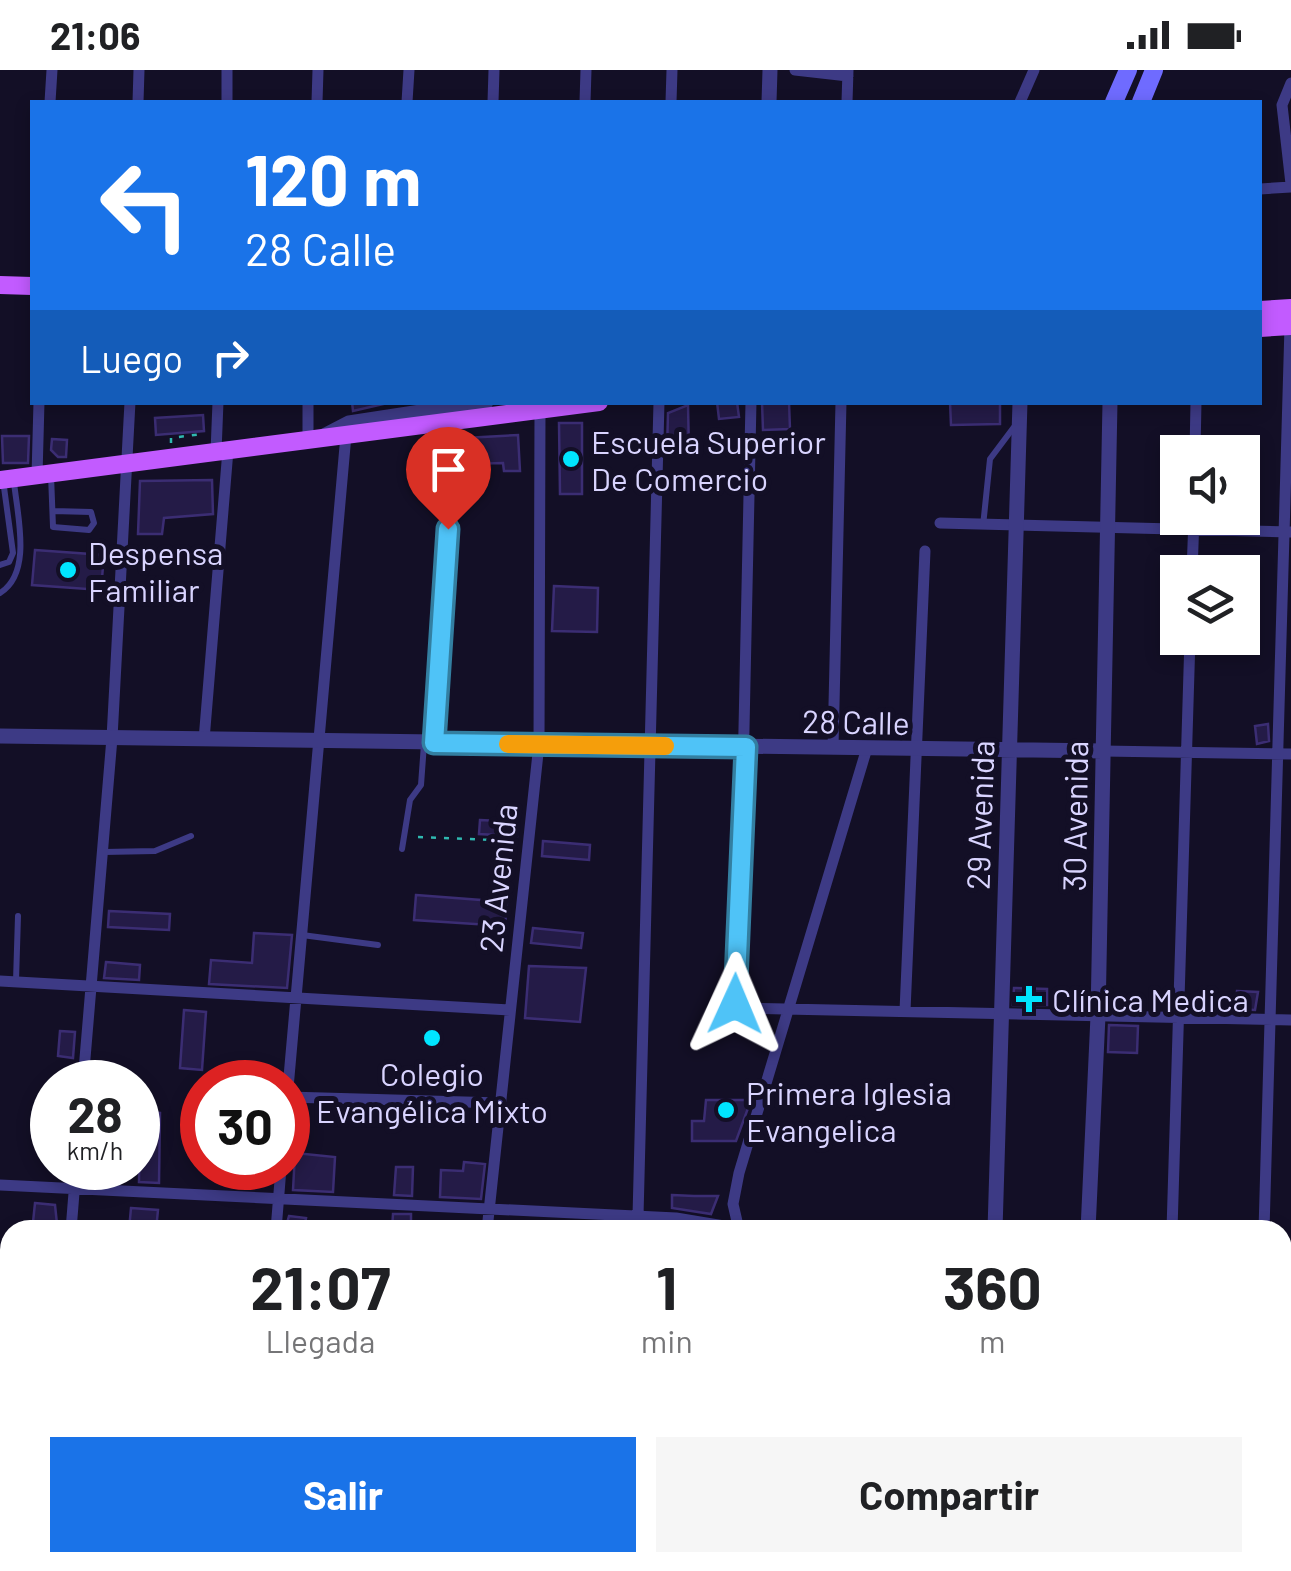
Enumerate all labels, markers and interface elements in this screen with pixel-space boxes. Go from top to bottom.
text: 21:06 [50,12,140,58]
text: 120 m [245,136,421,220]
icon: left [80,140,210,270]
text: 28 Calle [245,221,396,275]
icon: right [203,330,258,385]
text: Luego [80,335,183,381]
place label: Escuela Superior De Comercio [591,422,826,497]
pin [406,427,491,530]
map controls [1160,435,1260,655]
button: sound [1160,435,1260,535]
icon: arrive [421,442,476,497]
marker: Escuela Superior De Comercio [560,448,582,470]
place label: Despensa Familiar [88,533,223,608]
button: layers [1160,555,1260,655]
marker: Despensa Familiar [57,559,79,581]
street label: 28 Calle [802,701,910,741]
street label: 29 Avenida [957,740,1001,890]
street label: 30 Avenida [1054,740,1094,892]
street label: 23 Avenida [470,802,524,954]
position arrow [683,952,787,1056]
place label: Clínica Medica [1052,980,1249,1018]
marker: Clínica Medica [1016,986,1042,1012]
marker: Colegio Evangélica Mixto [421,1027,443,1049]
place label: Colegio Evangélica Mixto [316,1054,548,1129]
speed limit sign: 30 [180,1060,310,1190]
place label: Primera Iglesia Evangelica [746,1073,952,1148]
text: 28 [67,1083,123,1143]
marker: Primera Iglesia Evangelica [715,1099,737,1121]
text: km/h [67,1135,123,1165]
text: 21:07 [250,1250,391,1322]
text: 1 [656,1250,677,1322]
text: 360 [943,1250,1042,1322]
text: Llegada [265,1321,375,1359]
text: min [641,1321,693,1359]
text: m [979,1321,1006,1359]
button: Salir [50,1437,636,1552]
button: Compartir [656,1437,1242,1552]

